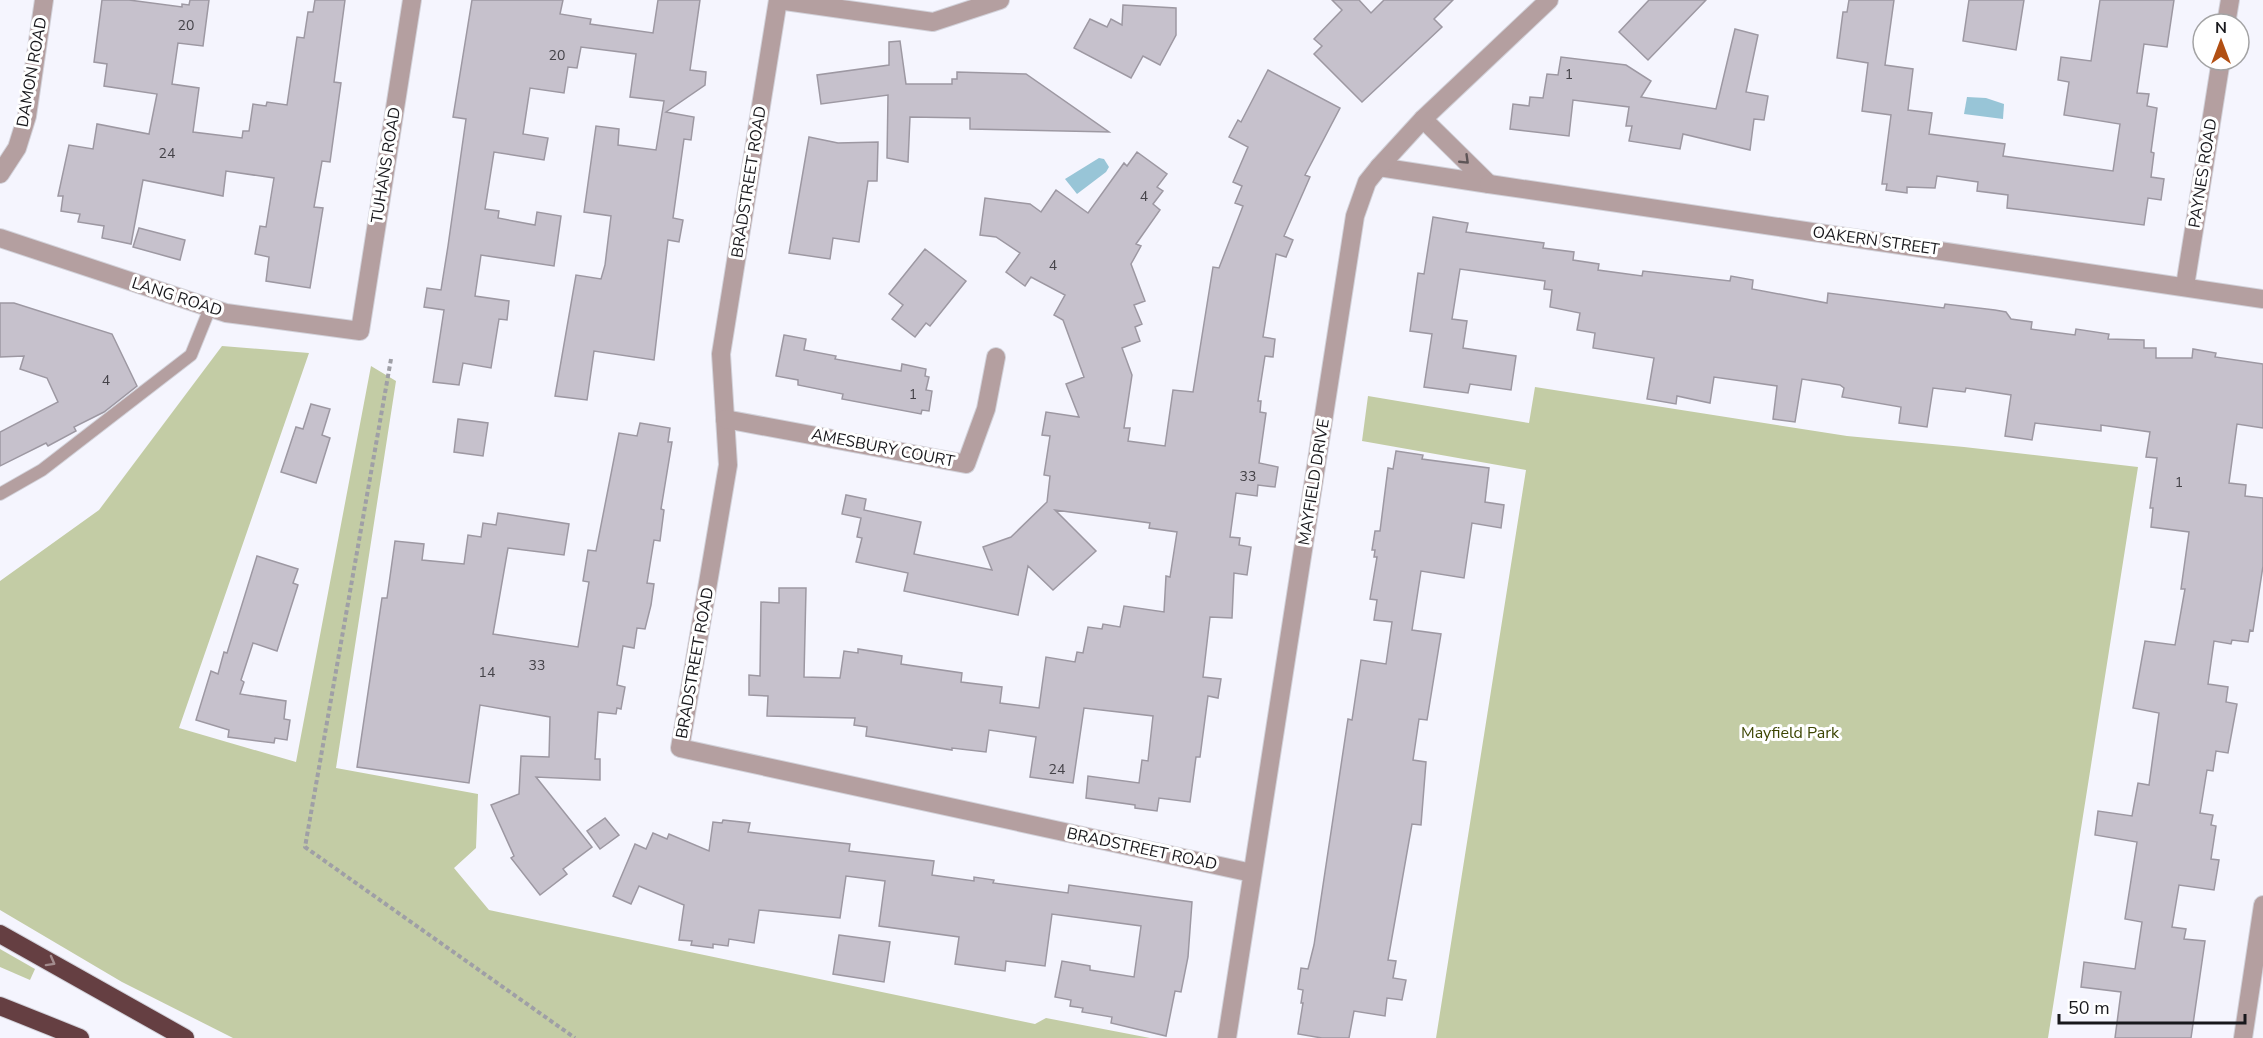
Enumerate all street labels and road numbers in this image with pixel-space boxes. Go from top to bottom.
street label: DAMON ROAD [11,15,53,129]
street label: TUHANS ROAD [366,105,406,225]
street label: BRADSTREET ROAD [726,105,772,259]
street label: PAYNES ROAD [2183,117,2223,229]
street label: OAKERN STREET [1811,221,1941,261]
street label: LANG ROAD [129,272,225,322]
street label: MAYFIELD DRIVE [1293,417,1335,547]
street label: AMESBURY COURT [810,423,957,473]
street label: BRADSTREET ROAD [671,586,719,740]
street label: BRADSTREET ROAD [1065,822,1219,876]

